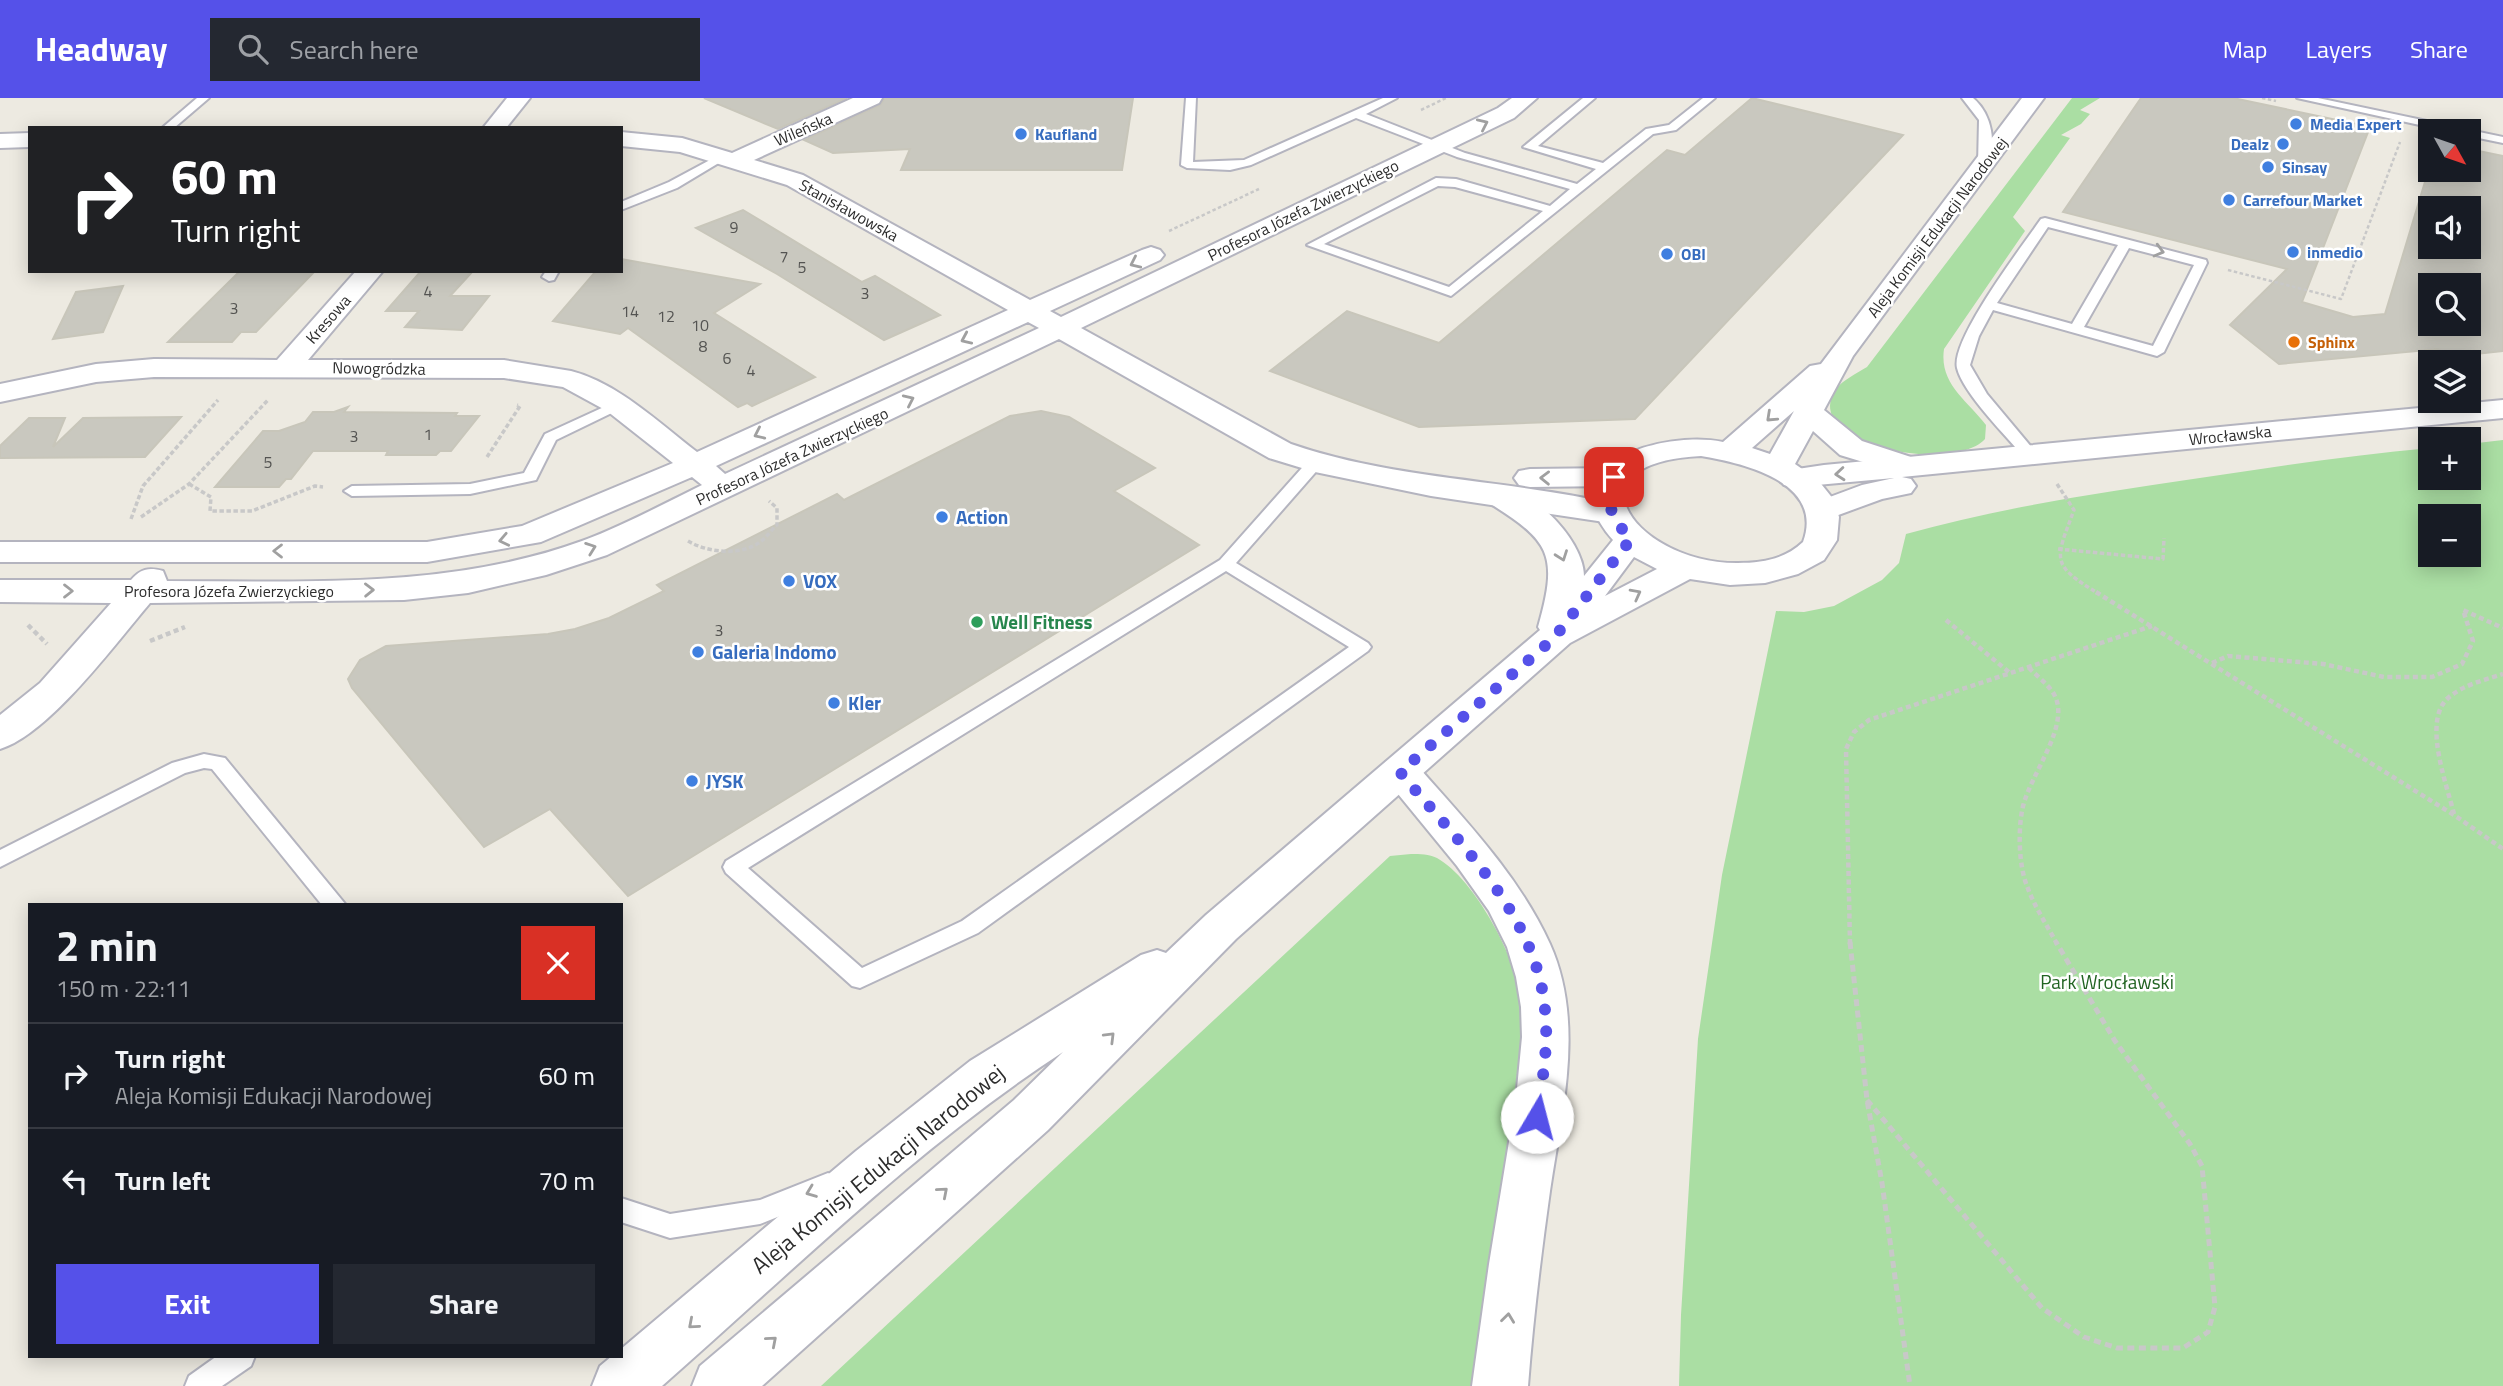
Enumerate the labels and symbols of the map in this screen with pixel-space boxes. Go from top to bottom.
street label: Wileńska [770,106,836,152]
place label: Media Expert [2310,112,2402,136]
marker: Media Expert [2288,116,2304,132]
one-way arrow [1475,118,1488,132]
north arrow [2418,119,2482,182]
place label: Kaufland [1035,122,1097,146]
marker: Kaufland [1013,126,1029,142]
street label: Aleja Komisji Edukacji Narodowej [1861,132,2013,322]
place label: Dealz [2231,132,2269,156]
marker: Dealz [2275,136,2291,152]
street label: Profesora Józefa Zwierzyckiego [1203,153,1403,267]
place label: Sinsay [2282,155,2327,179]
marker: Sinsay [2260,159,2276,175]
street label: Stanisławowska [795,173,903,247]
place label: Carrefour Market [2243,188,2363,212]
marker: Carrefour Market [2221,192,2237,208]
house number: 9 [730,215,739,239]
place label: inmedio [2307,240,2363,264]
place label: OBI [1681,242,1706,266]
one-way arrow [2153,243,2165,258]
house number: 7 [780,244,788,268]
marker: inmedio [2285,244,2301,260]
marker: OBI [1659,246,1675,262]
one-way arrow [1130,254,1142,268]
house number: 5 [798,255,807,279]
house number: 4 [424,279,433,303]
house number: 3 [861,281,869,305]
street label: Kresowa [300,289,356,349]
house number: 3 [230,296,238,320]
house number: 14 [621,299,639,323]
house number: 12 [657,304,675,328]
house number: 10 [691,313,709,337]
place label: Sphinx [2308,330,2355,354]
one-way arrow [961,331,973,345]
house number: 8 [699,334,708,358]
marker: Sphinx [2286,334,2302,350]
house number: 6 [723,346,732,370]
street label: Nowogródzka [332,355,426,381]
house number: 4 [747,358,756,382]
one-way arrow [902,394,914,408]
street label: Profesora Józefa Zwierzyckiego [692,401,892,511]
one-way arrow [1766,409,1779,421]
street label: Wrocławska [2188,419,2272,451]
house number: 1 [424,422,432,446]
house number: 3 [350,424,358,448]
one-way arrow [754,426,766,440]
pin [1584,447,1644,507]
house number: 5 [264,450,273,474]
one-way arrow [1834,466,1845,481]
one-way arrow [1540,471,1551,486]
place label: Action [956,502,1008,531]
marker: Action [934,509,950,525]
one-way arrow [498,531,510,546]
one-way arrow [585,542,597,556]
one-way arrow [272,543,282,559]
one-way arrow [1554,549,1568,561]
place label: VOX [803,566,837,595]
marker: VOX [781,573,797,589]
street label: Profesora Józefa Zwierzyckiego [124,579,334,603]
one-way arrow [364,582,375,598]
one-way arrow [63,583,74,599]
one-way arrow [1629,589,1641,602]
place label: Well Fitness [991,607,1093,636]
marker: Well Fitness [969,614,985,630]
house number: 3 [715,618,723,642]
place label: Galeria Indomo [712,637,837,666]
marker: Galeria Indomo [690,644,706,660]
place label: Kler [848,688,881,717]
marker: Kler [826,695,842,711]
place label: JYSK [706,766,744,795]
marker: JYSK [684,773,700,789]
park label: Park Wrocławski [2040,967,2174,996]
one-way arrow [1102,1033,1114,1045]
street label: Aleja Komisji Edukacji Narodowej [744,1055,1012,1282]
position arrow [1500,1080,1574,1154]
one-way arrow [805,1184,817,1198]
one-way arrow [935,1187,948,1200]
one-way arrow [1500,1312,1515,1324]
one-way arrow [688,1316,701,1328]
one-way arrow [763,1337,776,1349]

